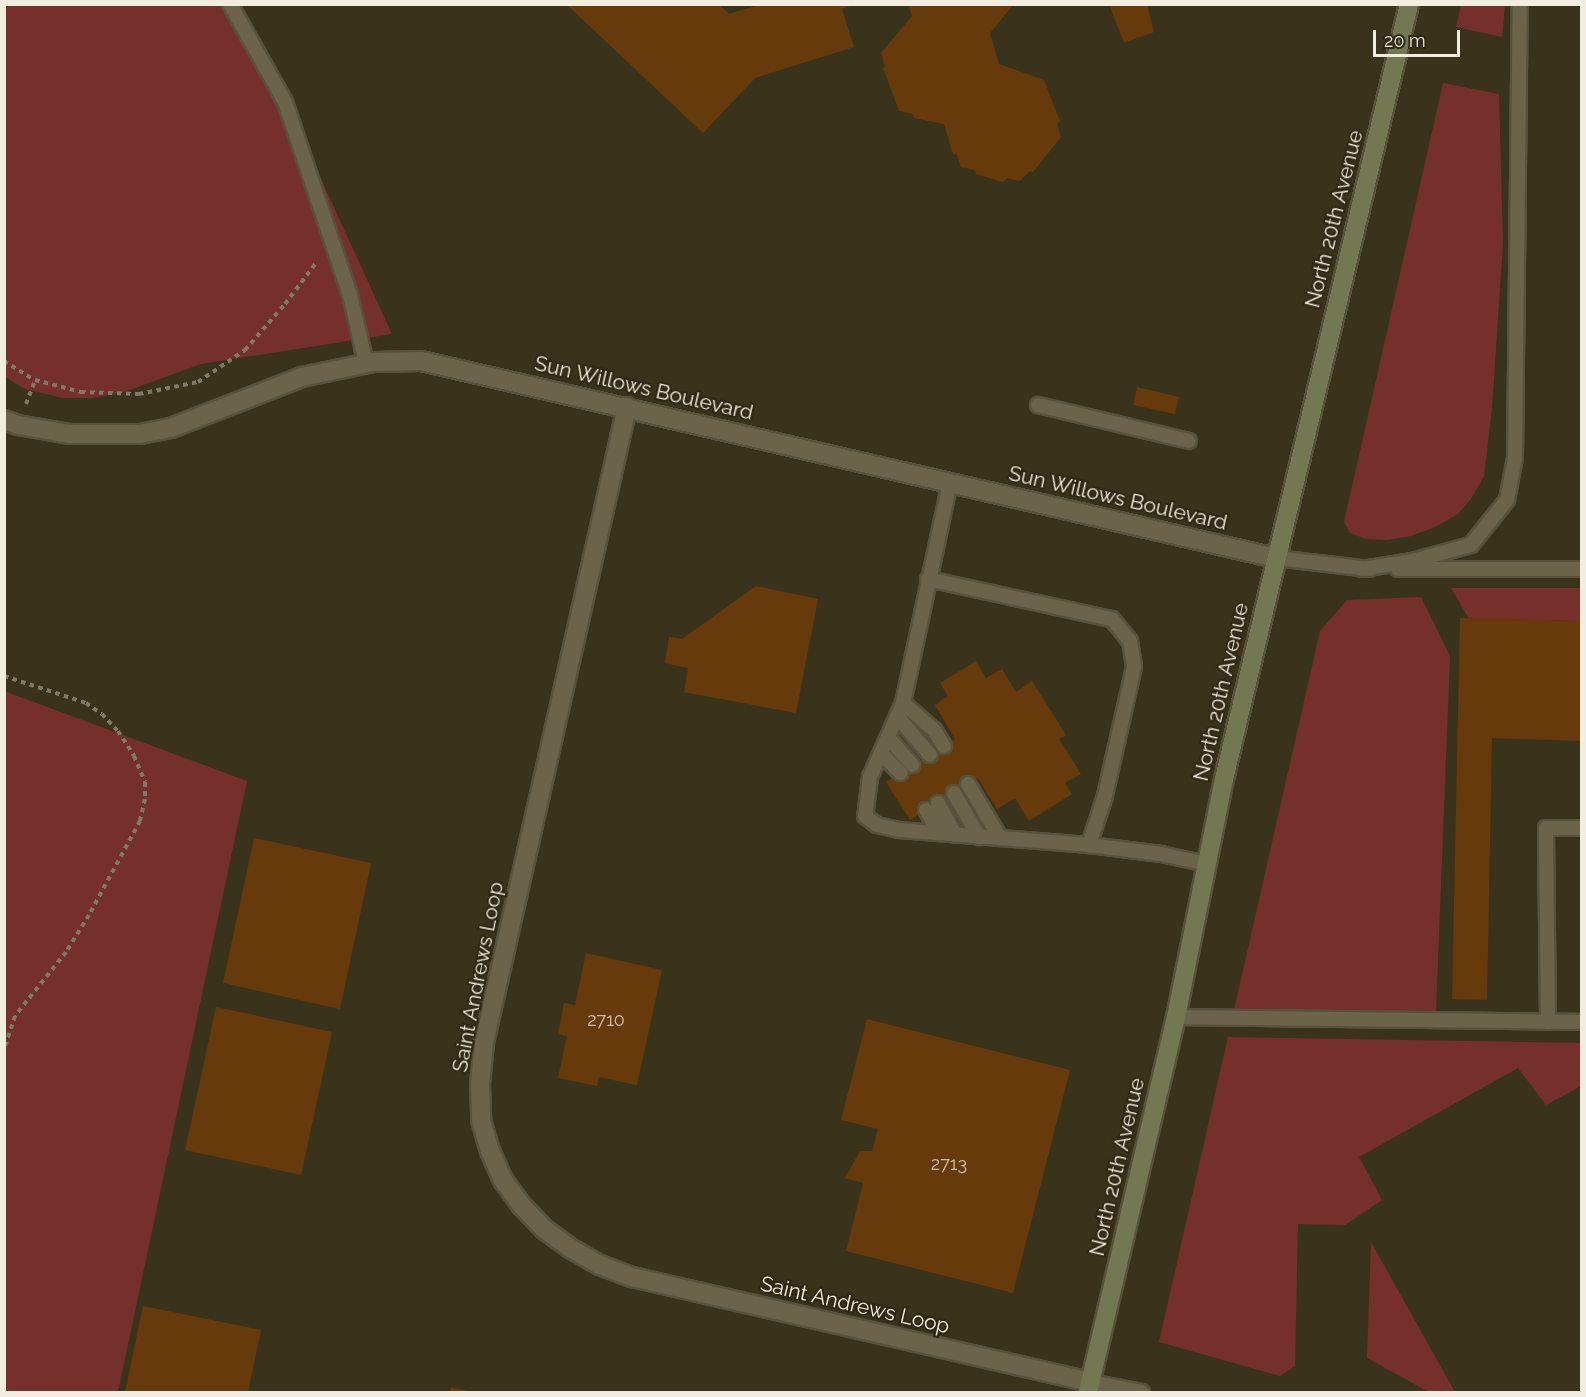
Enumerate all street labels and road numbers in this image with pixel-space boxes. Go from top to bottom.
street label: North 20th Avenue [1300,127,1368,311]
street label: Sun Willows Boulevard [532,350,756,426]
street label: Sun Willows Boulevard [1006,460,1230,536]
street label: North 20th Avenue [1188,600,1254,784]
street label: Saint Andrews Loop [447,879,509,1075]
street label: North 20th Avenue [1084,1075,1150,1259]
street label: Saint Andrews Loop [758,1271,952,1339]

